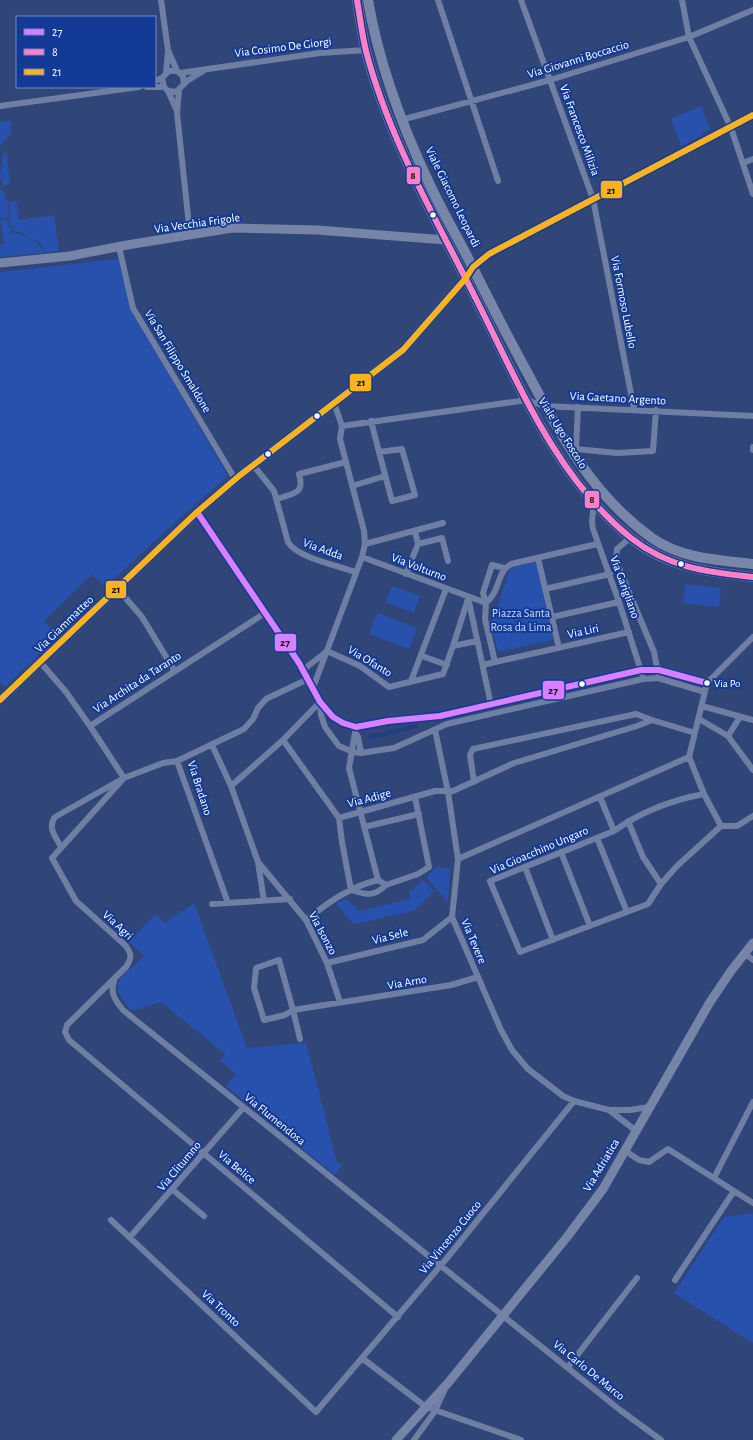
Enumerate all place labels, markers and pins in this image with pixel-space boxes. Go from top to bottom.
unlabelled marker [428,210,438,220]
unlabelled marker [312,411,322,421]
unlabelled marker [263,449,273,459]
unlabelled marker [676,559,686,569]
marker: Via Po [702,678,712,688]
place label: Via Po [714,678,740,689]
unlabelled marker [577,679,587,689]

